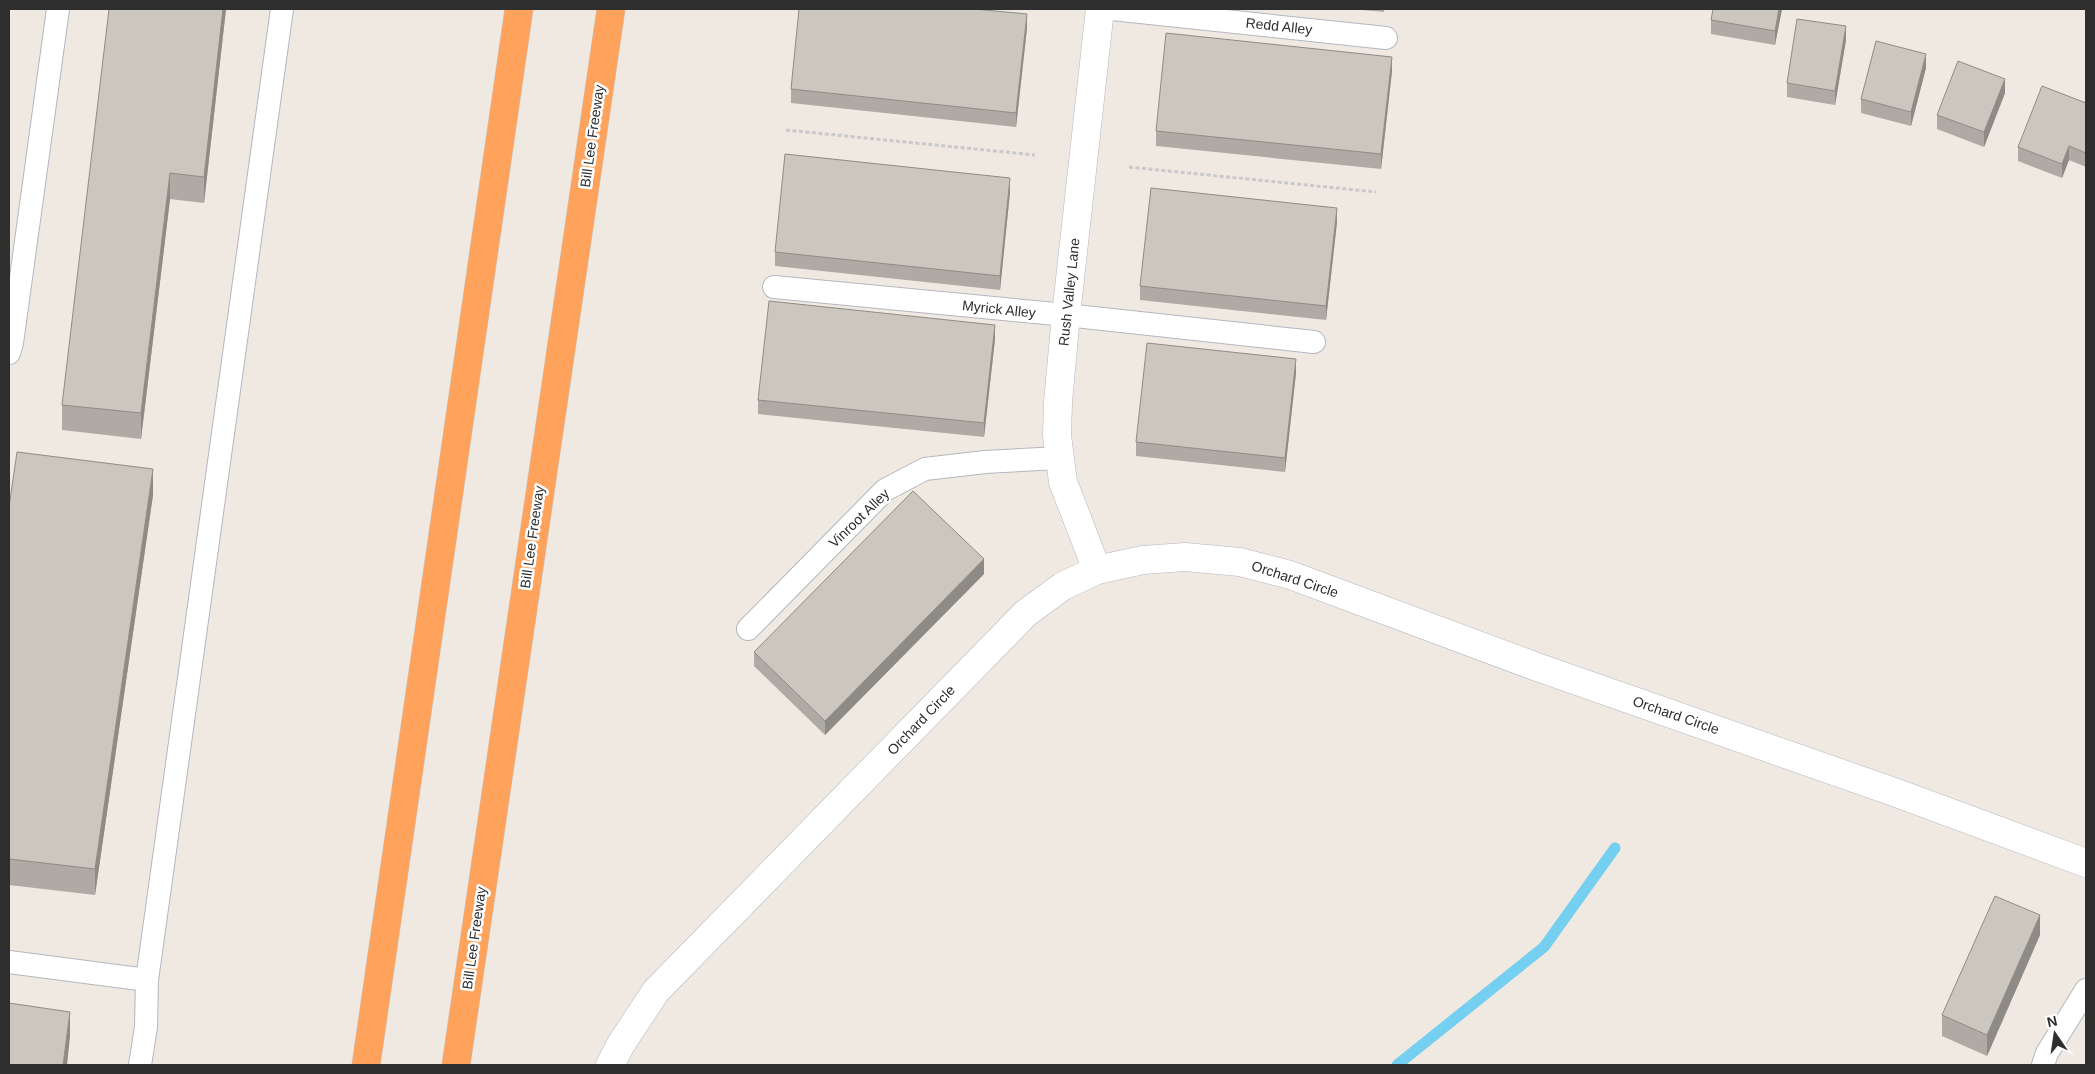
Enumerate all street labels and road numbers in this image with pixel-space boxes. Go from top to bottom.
street label: Redd Alley [1245,15,1313,37]
street label: Bill Lee Freeway [577,84,607,188]
street label: Rush Valley Lane [1055,237,1083,347]
street label: Myrick Alley [961,297,1037,321]
street label: Bill Lee Freeway [517,485,547,589]
street label: Vinroot Alley [826,485,892,551]
street label: Orchard Circle [1250,557,1341,601]
street label: Orchard Circle [884,682,958,758]
street label: Orchard Circle [1631,693,1721,737]
street label: Bill Lee Freeway [459,886,489,990]

